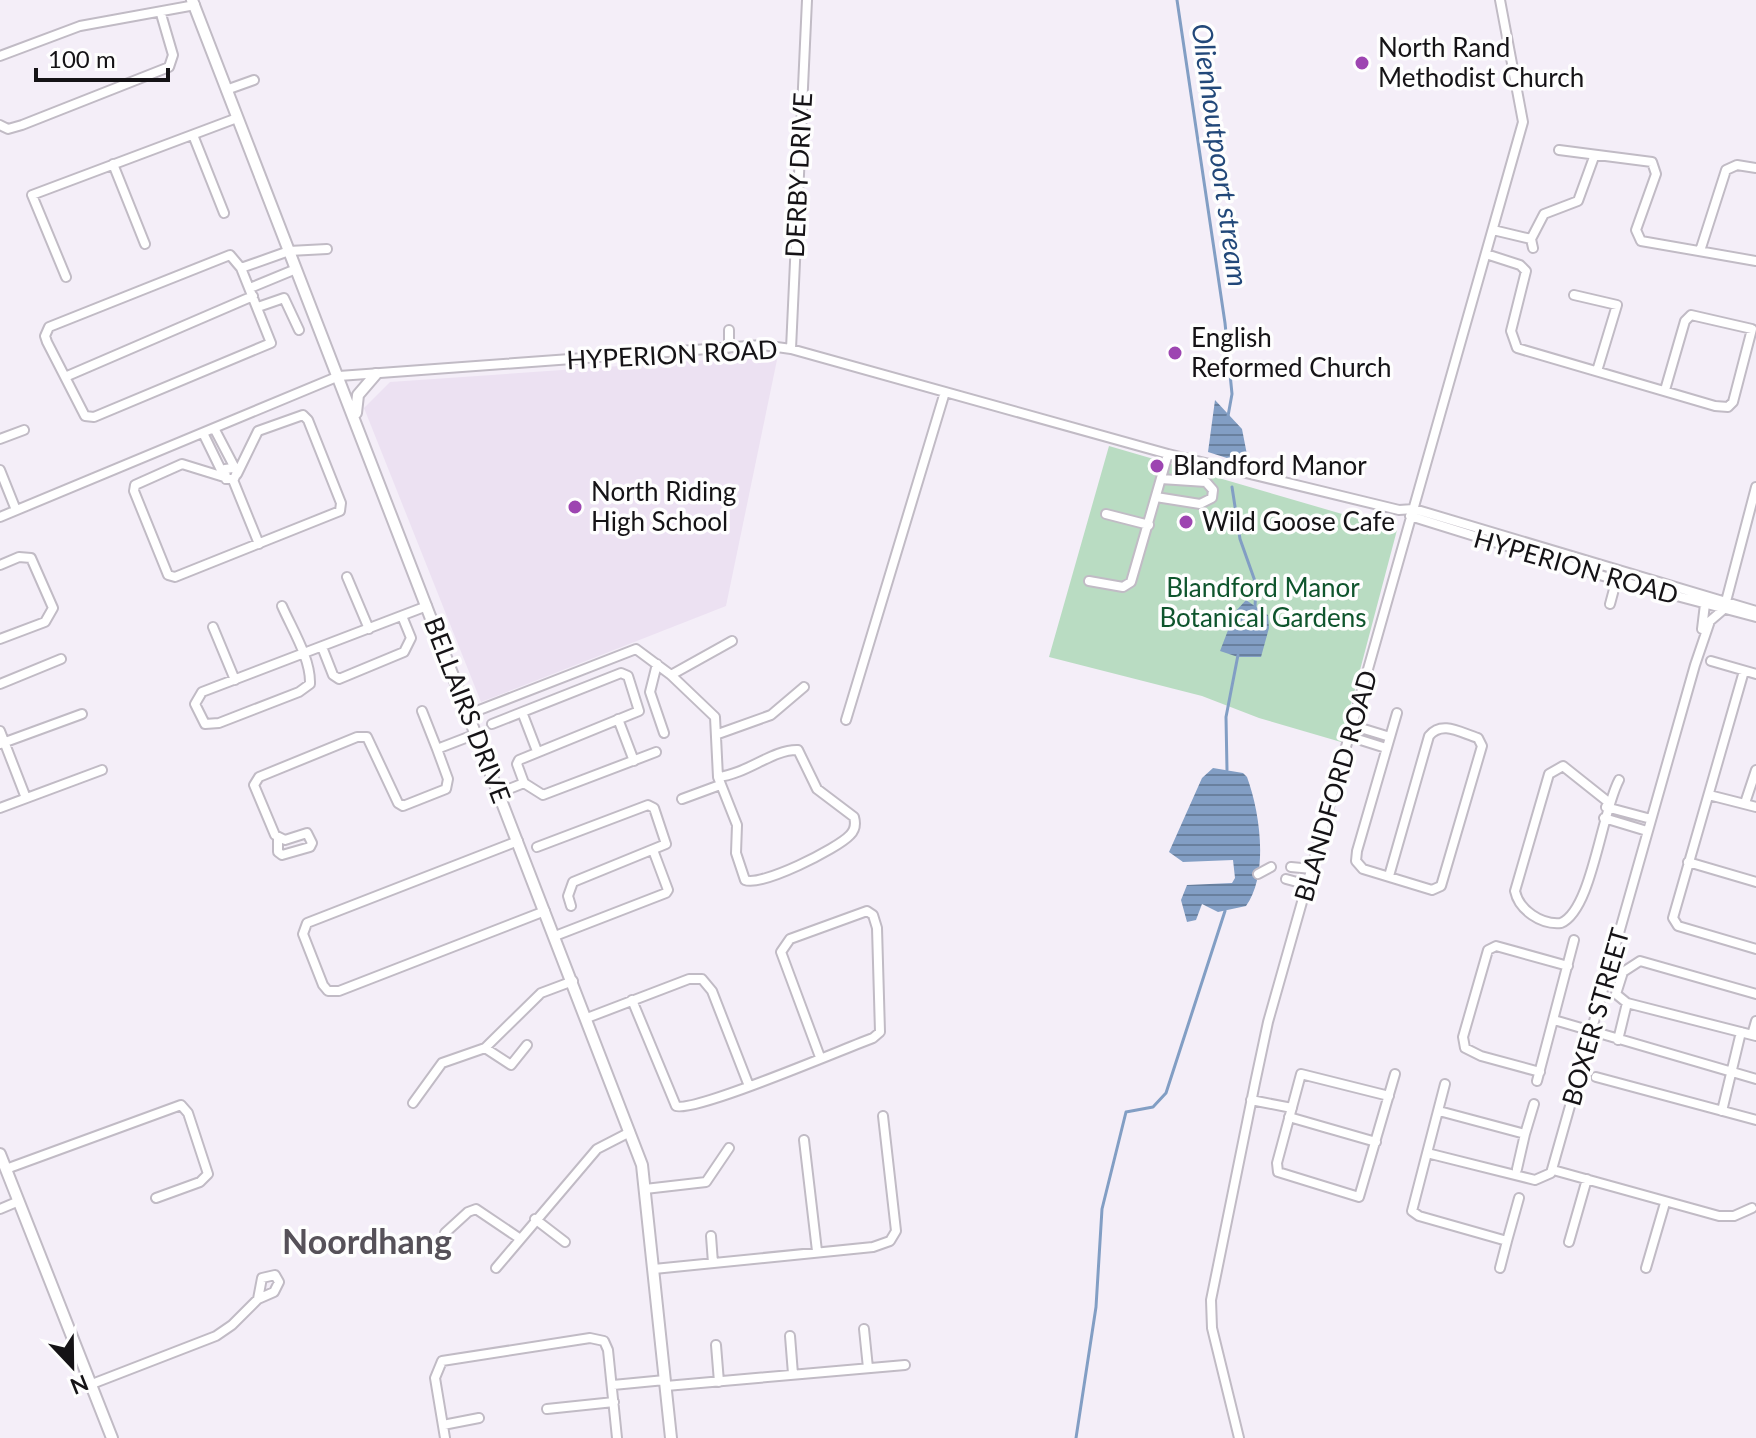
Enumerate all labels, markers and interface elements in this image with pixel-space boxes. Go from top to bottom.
water label: Olienhoutpoort stream [1186,21,1256,289]
place label: North Rand Methodist Church [1378,31,1584,93]
scale bar [36,32,168,82]
text: 100 m [48,44,116,73]
marker: North Rand Methodist Church [1353,54,1371,72]
street label: DERBY DRIVE [778,92,818,258]
place label: English Reformed Church [1191,321,1392,383]
street label: HYPERION ROAD [566,332,778,376]
marker: English Reformed Church [1166,344,1184,362]
place label: Blandford Manor [1173,449,1367,481]
marker: Blandford Manor [1148,457,1166,475]
place label: North Riding High School [591,475,736,537]
marker: North Riding High School [566,498,584,516]
place label: Wild Goose Cafe [1202,505,1395,537]
marker: Wild Goose Cafe [1177,513,1195,531]
street label: HYPERION ROAD [1470,522,1682,611]
park label: Blandford Manor Botanical Gardens [1159,571,1367,633]
street label: BELLAIRS DRIVE [418,612,518,807]
street label: BLANDFORD ROAD [1287,666,1383,905]
street label: BOXER STREET [1554,924,1636,1109]
district label: Noordhang [282,1220,452,1261]
north arrow [32,1326,112,1406]
text: N [67,1369,93,1401]

